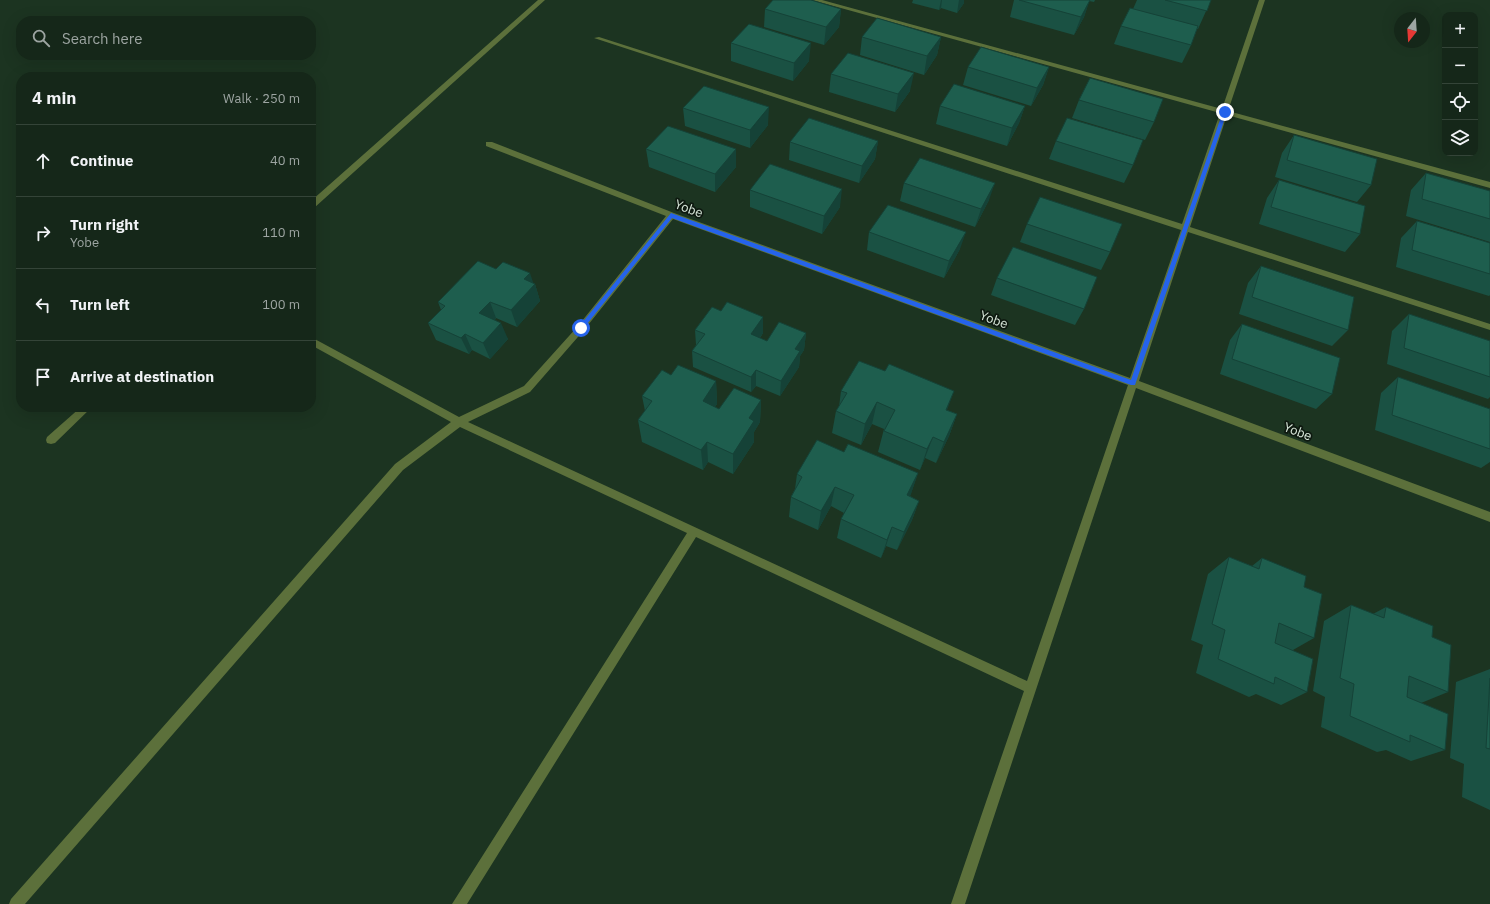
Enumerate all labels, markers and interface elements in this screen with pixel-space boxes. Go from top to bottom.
north arrow [1394,12,1430,48]
map controls [1442,12,1478,156]
button: + [1442,12,1478,48]
search box [16,16,316,60]
icon: search [30,27,52,49]
text: Search here [62,29,142,48]
button: − [1442,48,1478,84]
button: locate [1442,84,1478,120]
text: 4 min [32,87,76,109]
text: Walk · 250 m [223,90,300,107]
route end [1216,103,1234,121]
button: layers [1442,120,1478,156]
icon: ahead [32,150,54,172]
text: Continue [70,151,134,170]
text: 40 m [270,152,300,169]
street label: Yobe [672,196,705,221]
text: Turn right [70,215,139,234]
icon: right [32,222,54,244]
text: 110 m [262,224,300,241]
text: Yobe [70,234,99,251]
icon: left [32,294,54,316]
text: Turn left [70,295,130,314]
text: 100 m [262,296,300,313]
street label: Yobe [977,307,1010,332]
route start [572,319,590,337]
icon: arrive [32,366,54,388]
text: Arrive at destination [70,367,214,386]
street label: Yobe [1281,418,1314,445]

